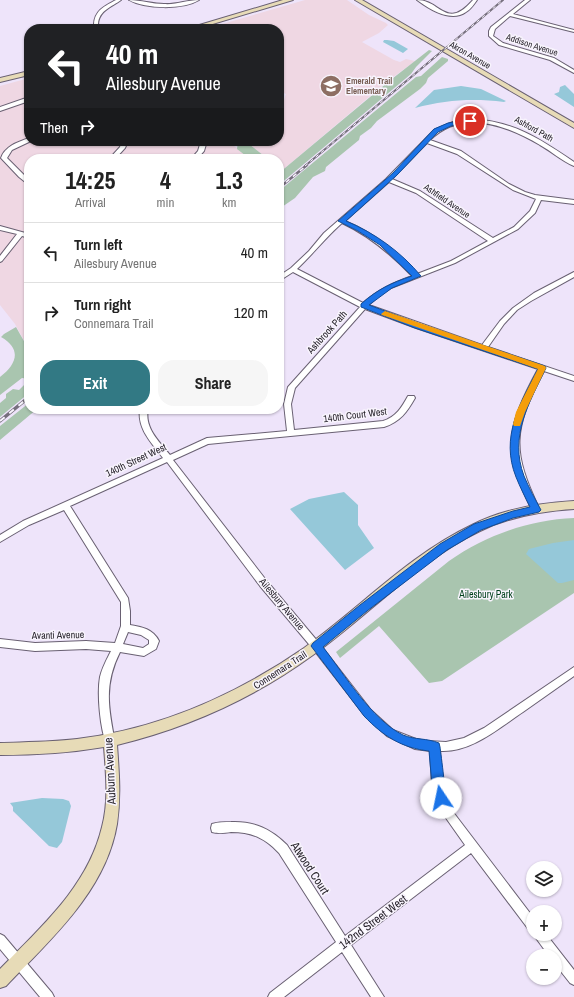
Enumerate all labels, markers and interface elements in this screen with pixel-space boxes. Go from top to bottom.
street label: Addison Avenue [504,31,559,59]
text: 40 m [106,35,158,73]
street label: Akron Avenue [446,38,493,72]
icon: left [40,40,92,92]
text: Ailesbury Avenue [106,71,221,96]
school or university icon: Emerald Trail Elementary [318,73,344,99]
place label: Emerald Trail Elementary [346,75,392,97]
pin [453,104,487,138]
icon: arrive [459,110,481,132]
street label: Ashford Path [512,113,556,145]
icon: right [76,116,98,138]
text: Then [40,117,68,138]
text: 14:25 [65,164,115,196]
text: 4 [160,164,171,196]
text: 1.3 [215,164,243,196]
street label: Ashfield Avenue [421,181,472,221]
text: Arrival [75,194,106,211]
text: min [157,194,174,211]
text: km [222,194,236,211]
text: Turn left [74,234,122,255]
icon: left [40,242,62,264]
text: 40 m [241,242,268,263]
text: Ailesbury Avenue [74,255,157,272]
text: Turn right [74,294,131,315]
icon: right [40,302,62,324]
text: 120 m [234,302,268,323]
street label: Ashbrook Path [304,308,350,357]
text: Connemara Trail [74,315,153,332]
button: Exit [40,360,150,406]
button: Share [158,360,268,406]
street label: 140th Court West [323,405,388,425]
street label: 140th Street West [104,440,169,480]
street label: Ailesbury Avenue [256,575,308,633]
park label: Ailesbury Park [458,588,514,601]
street label: Avanti Avenue [31,628,85,642]
street label: Connemara Trail [251,648,309,692]
street label: Auburn Avenue [100,737,120,806]
position arrow [420,777,462,819]
street label: Atwood Court [287,838,333,898]
map controls [526,861,562,985]
button: layers [526,861,562,897]
street label: 142nd Street West [336,891,411,953]
button: + [526,905,562,941]
button: − [526,949,562,985]

